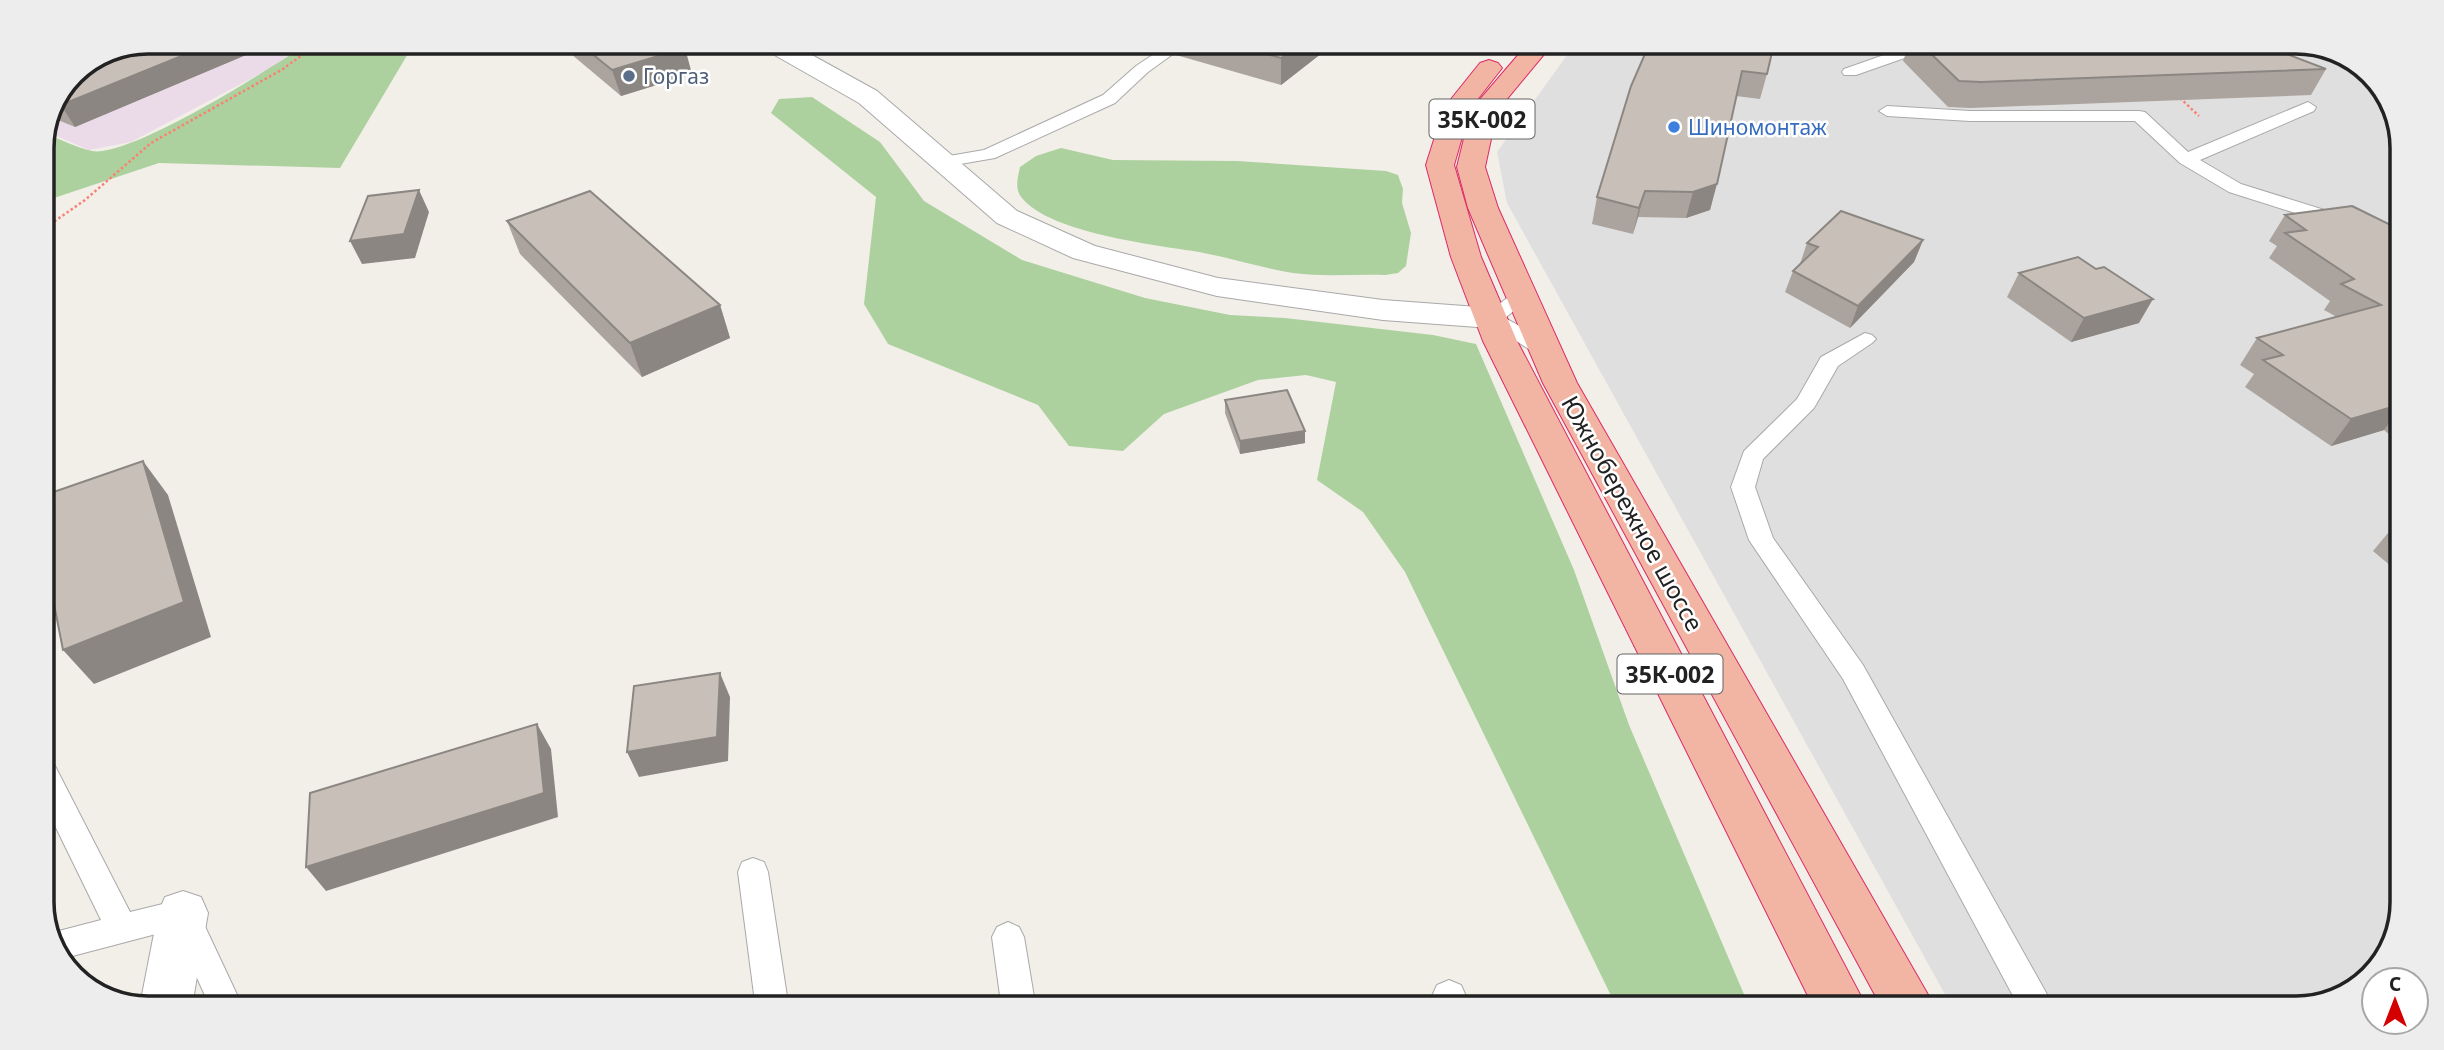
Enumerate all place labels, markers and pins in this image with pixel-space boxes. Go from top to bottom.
place label: Горгаз [643,62,709,90]
marker: Горгаз [621,68,637,84]
place label: Шиномонтаж [1688,113,1827,141]
marker: Шиномонтаж [1666,119,1682,135]

